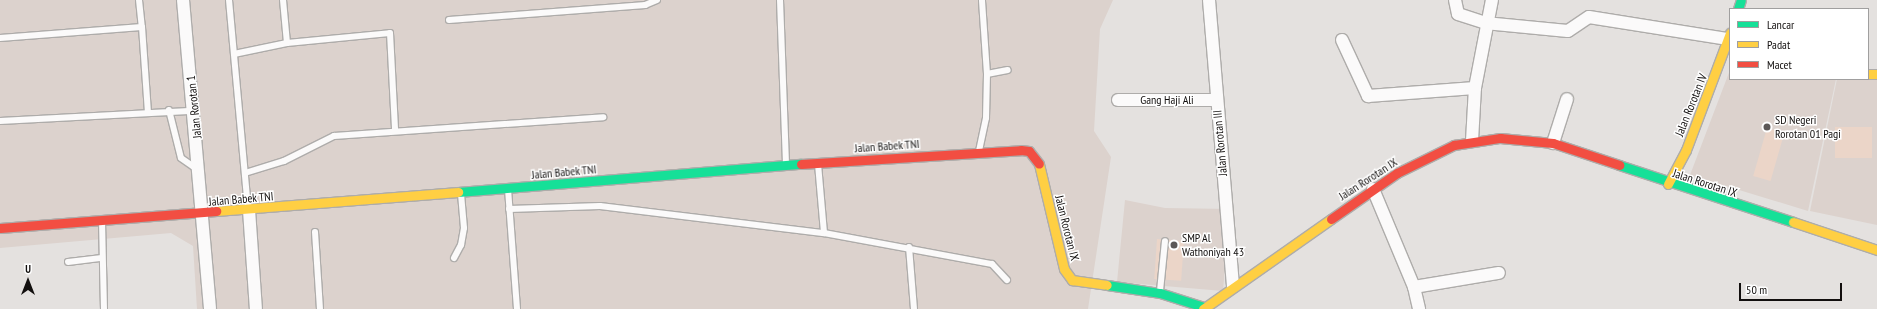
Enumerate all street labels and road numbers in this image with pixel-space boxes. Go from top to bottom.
street label: Jalan Rorotan IV [1672,72,1710,138]
street label: Jalan Rorotan 1 [184,75,204,139]
street label: Gang Haji Ali [1140,93,1194,107]
street label: Jalan Rorotan III [1210,109,1230,177]
street label: Jalan Babek TNI [854,137,920,155]
street label: Jalan Rorotan IX [1336,155,1400,203]
street label: Jalan Babek TNI [531,162,597,182]
street label: Jalan Rorotan IX [1671,166,1739,200]
street label: Jalan Babek TNI [208,189,274,209]
street label: Jalan Rorotan IX [1052,194,1082,262]

